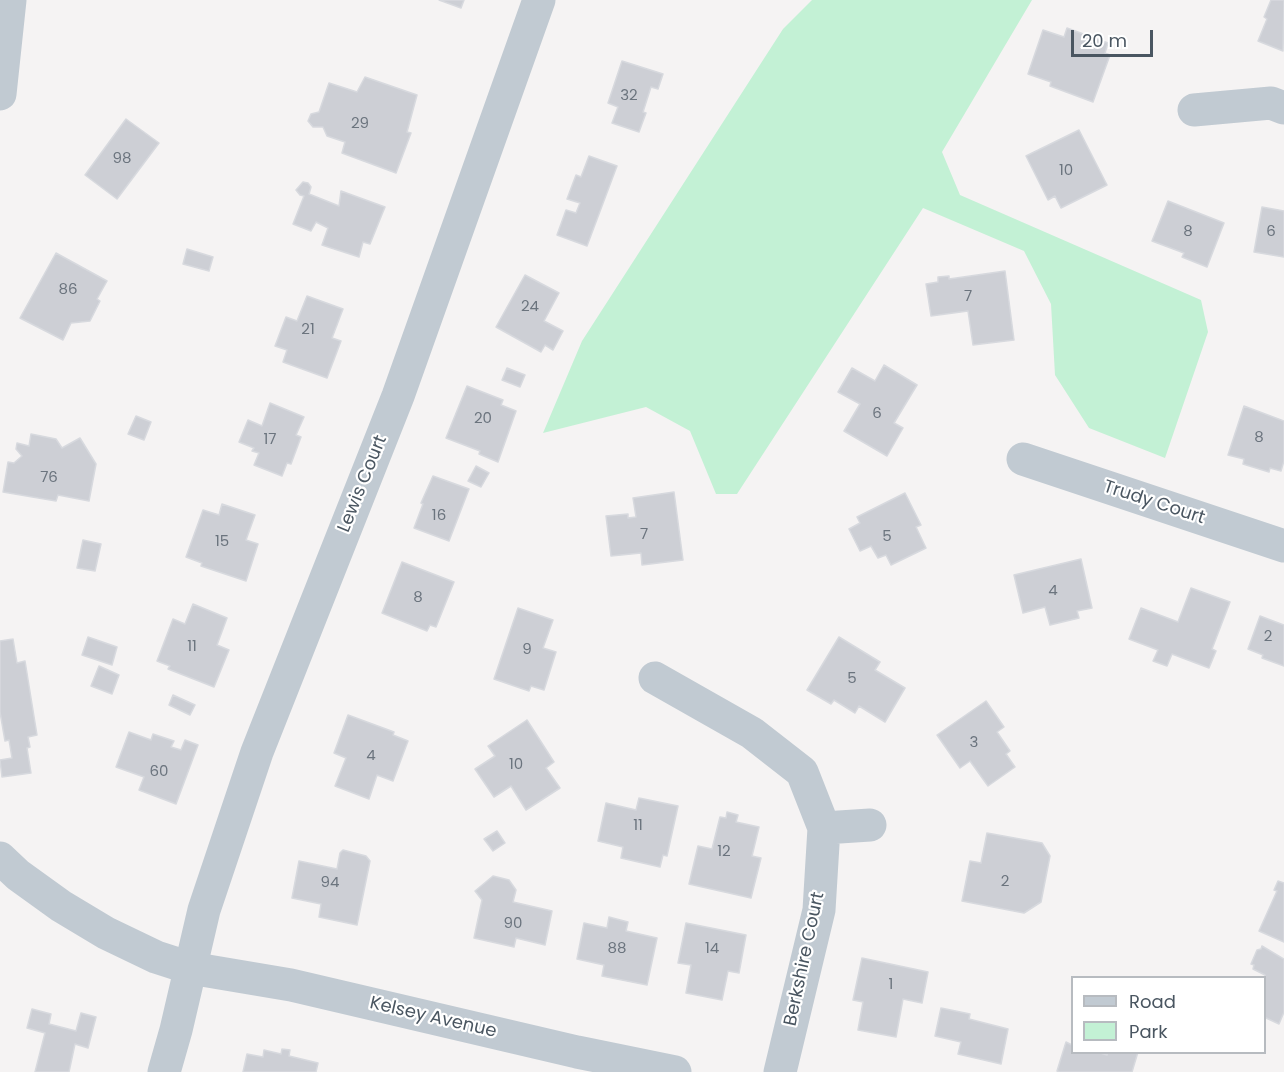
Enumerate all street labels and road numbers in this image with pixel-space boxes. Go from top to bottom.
street label: Lewis Court [334,432,392,536]
street label: Trudy Court [1101,476,1207,530]
street label: Berkshire Court [780,890,830,1028]
street label: Kelsey Avenue [368,993,498,1043]

